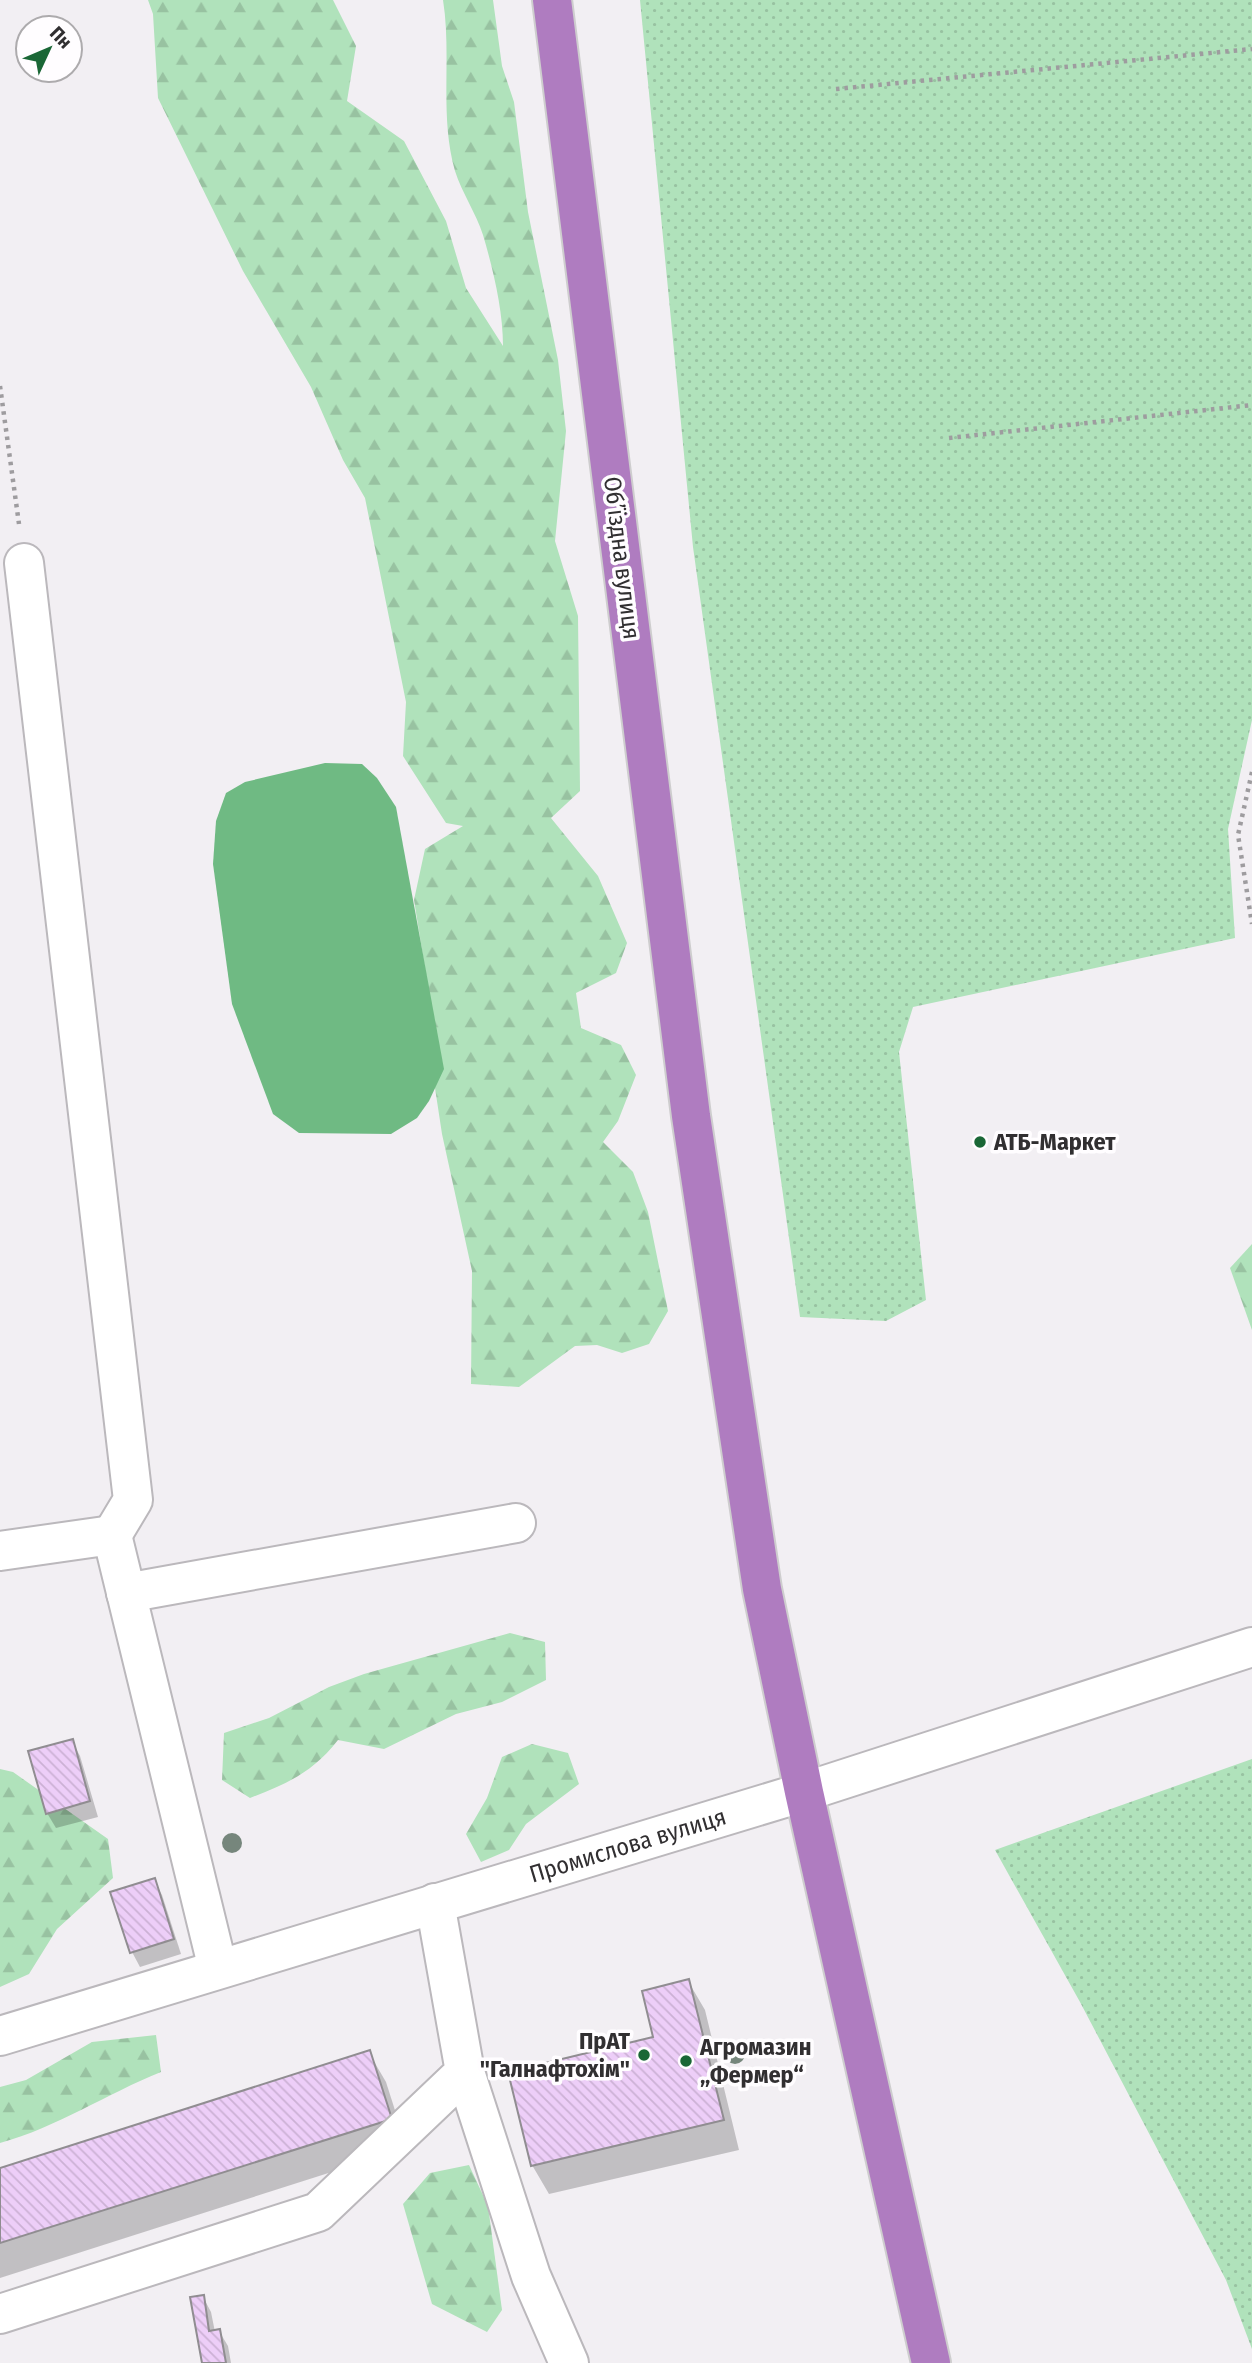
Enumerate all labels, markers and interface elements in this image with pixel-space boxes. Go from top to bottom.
north arrow [14,14,84,84]
text: Пн [45,22,77,53]
street label: Обʼїздна вулиця [598,475,646,641]
place label: АТБ-Маркет [993,1128,1116,1156]
marker: АТБ-Маркет [972,1134,988,1150]
street label: Промислова вулиця [526,1802,729,1889]
place label: ПрАТ "Галнафтохім" [480,2027,630,2083]
place label: Агромазин „Фермер“ [699,2033,811,2089]
marker: ПрАТ "Галнафтохім" [636,2047,652,2063]
marker: Агромазин „Фермер“ [678,2053,694,2069]

